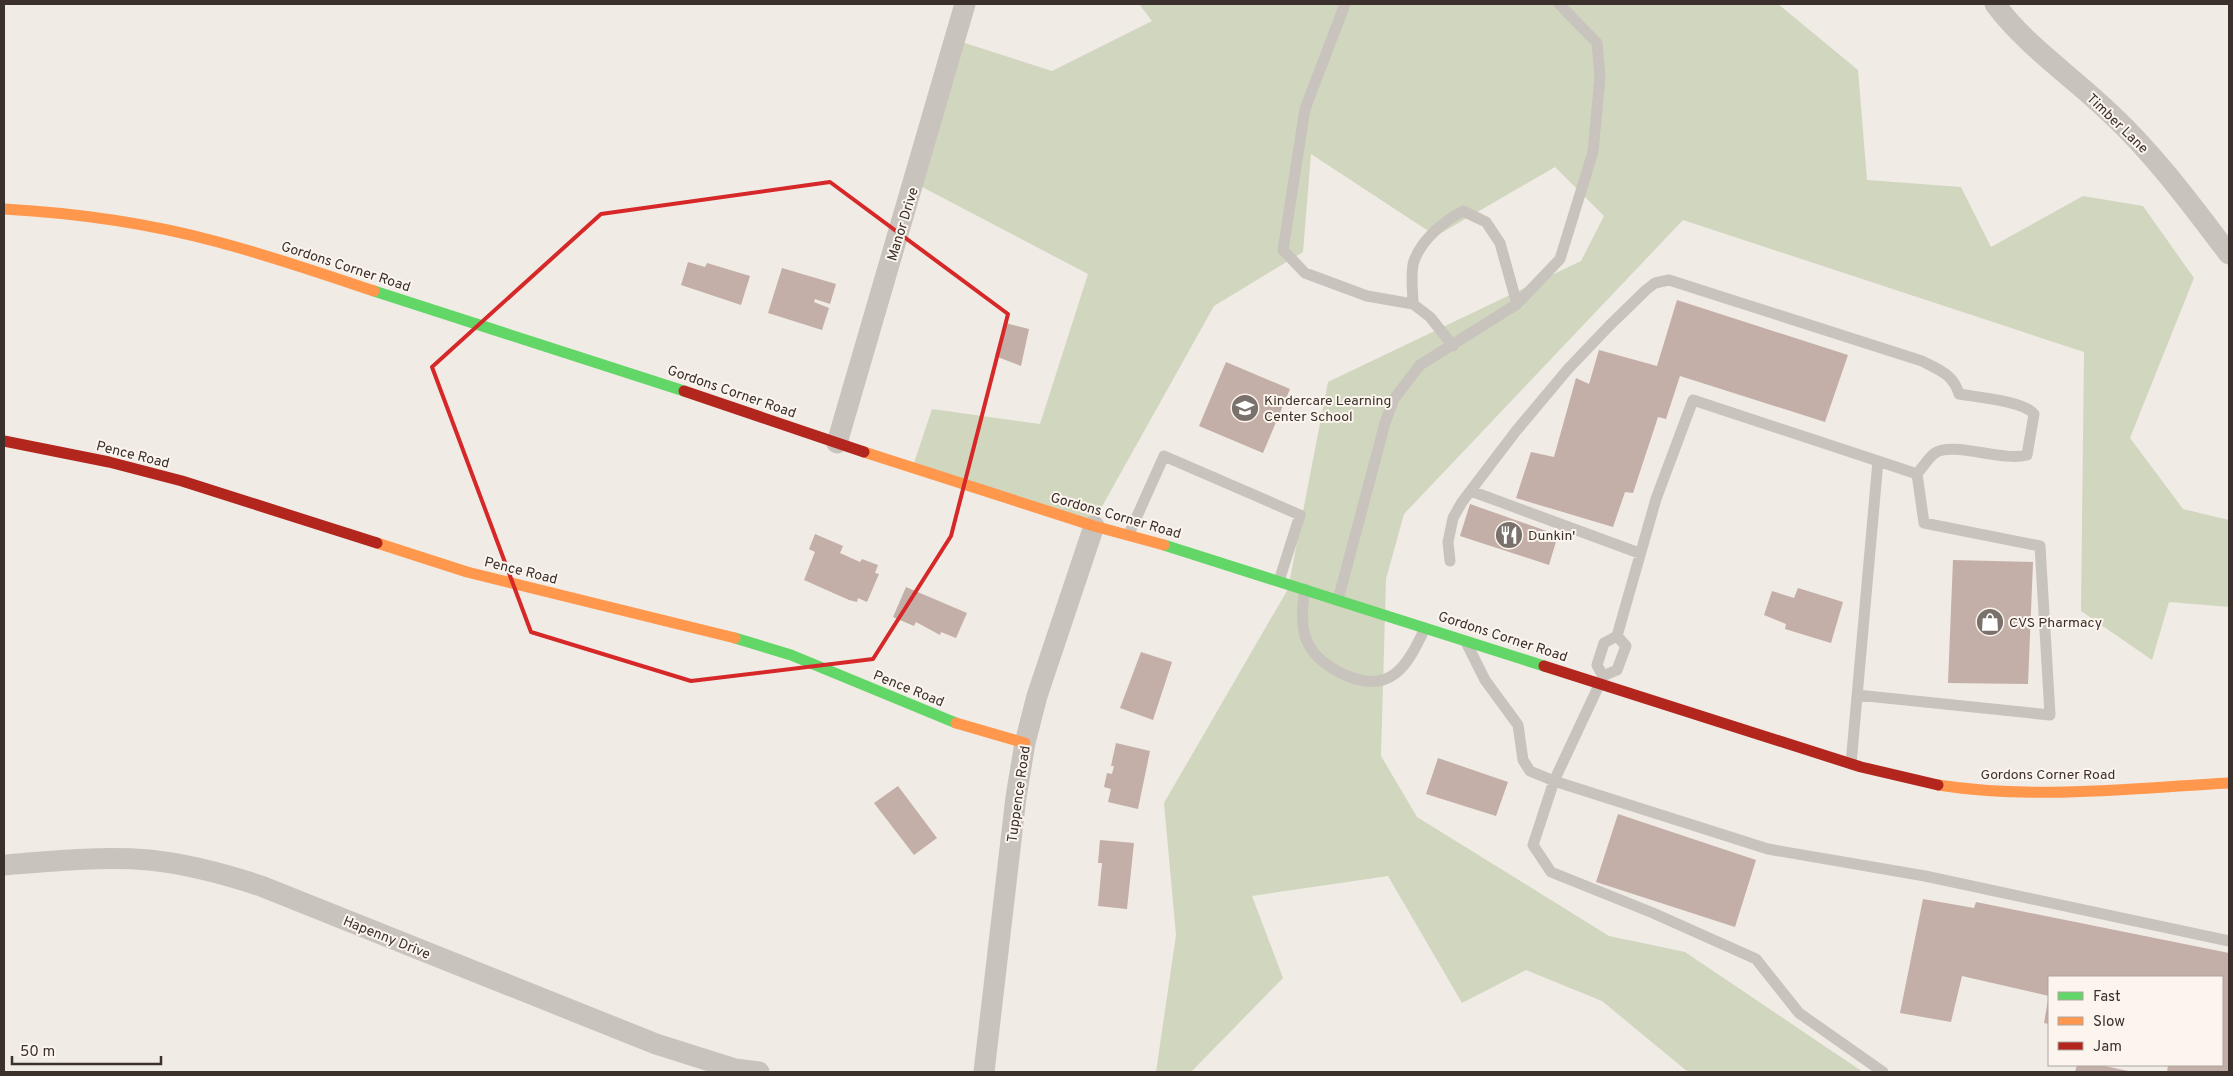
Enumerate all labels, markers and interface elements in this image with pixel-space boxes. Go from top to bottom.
street label: Timber Lane [2083,90,2151,158]
street label: Manor Drive [884,186,923,263]
street label: Gordons Corner Road [279,238,412,296]
street label: Gordons Corner Road [665,362,798,422]
school or university icon: Kindercare Learning Center School [1230,393,1260,423]
place label: Kindercare Learning Center School [1264,393,1391,426]
street label: Pence Road [94,438,171,473]
street label: Gordons Corner Road [1048,490,1183,543]
restaurant icon: Dunkin' [1494,520,1524,550]
place label: Dunkin' [1528,528,1575,545]
street label: Pence Road [482,554,559,589]
shop icon: CVS Pharmacy [1975,607,2005,637]
street label: Gordons Corner Road [1436,608,1569,666]
place label: CVS Pharmacy [2009,615,2102,632]
street label: Pence Road [870,667,946,711]
street label: Tuppence Road [1004,745,1035,844]
street label: Gordons Corner Road [1981,767,2115,784]
street label: Hapenny Drive [340,913,433,964]
legend [2048,976,2223,1066]
text: Fast [2093,988,2121,1007]
text: Slow [2093,1013,2125,1032]
scale bar [12,1034,161,1066]
text: Jam [2093,1038,2122,1057]
text: 50 m [20,1043,55,1062]

